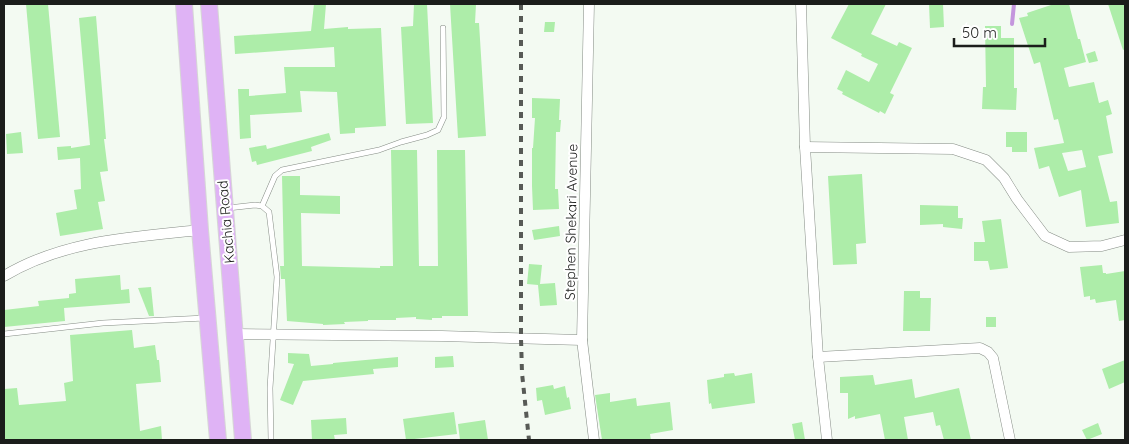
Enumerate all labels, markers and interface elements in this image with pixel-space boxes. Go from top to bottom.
scale bar [954,15,1045,47]
text: 50 m [962,23,997,42]
street label: Stephen Shekari Avenue [561,144,581,300]
street label: Kachia Road [213,180,239,264]

